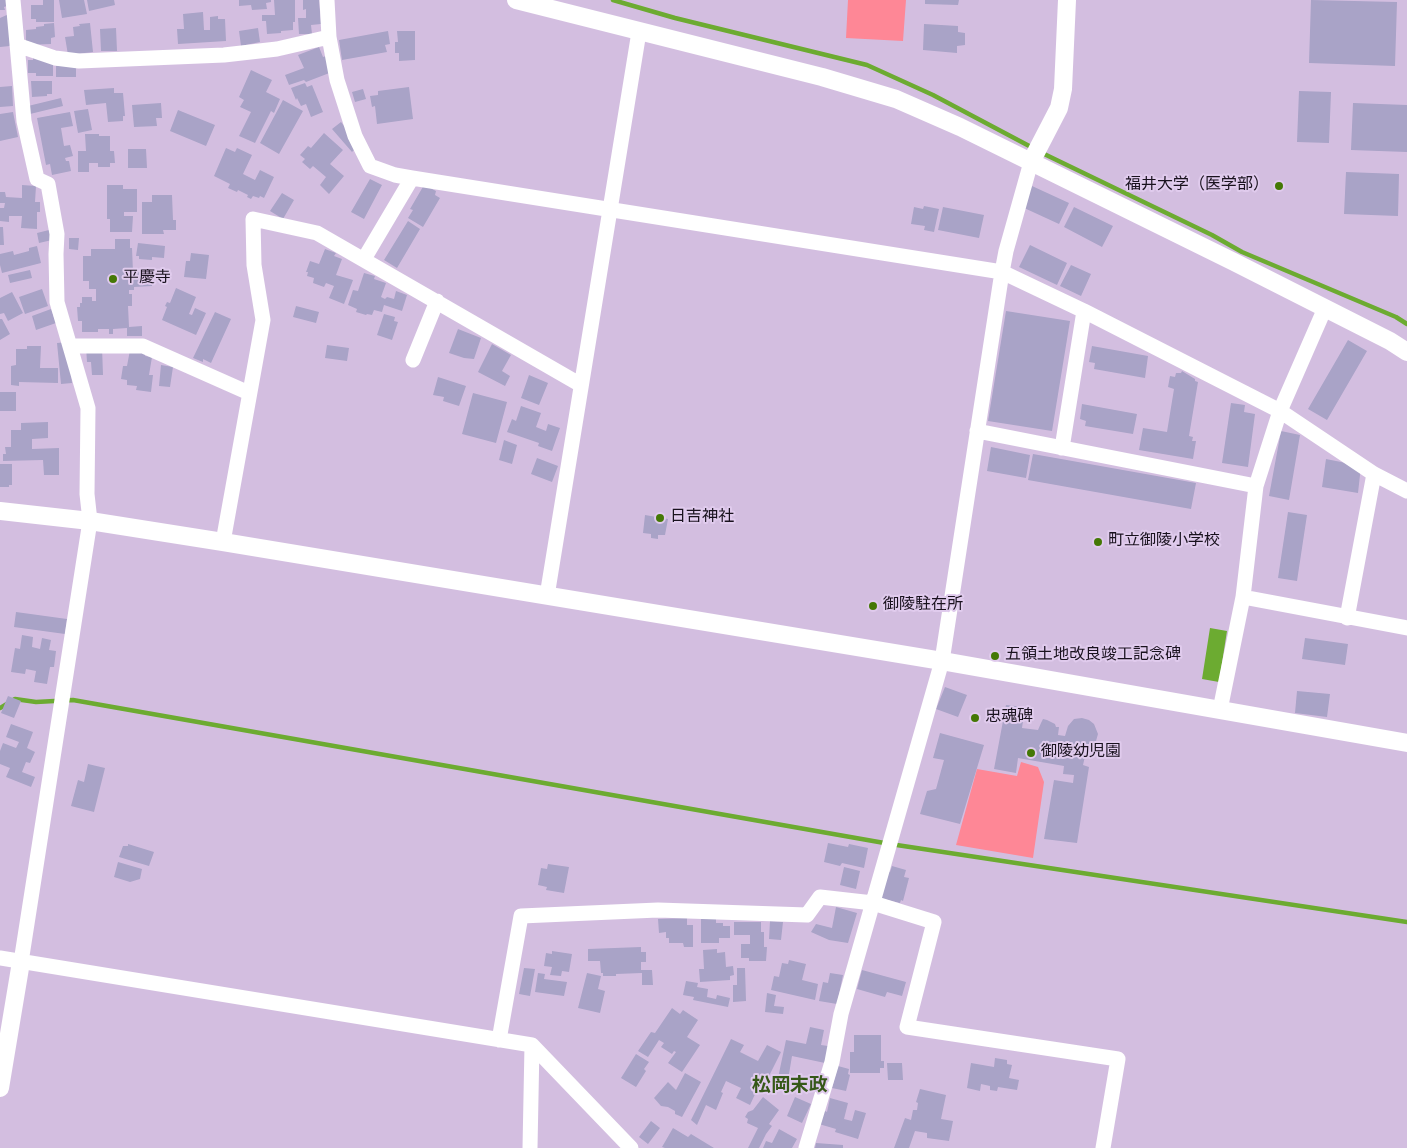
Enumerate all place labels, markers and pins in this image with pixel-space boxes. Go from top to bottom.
place label: 福井大学（医学部） [1125,176,1269,196]
marker: 福井大学（医学部） [1273,180,1285,192]
place label: 平慶寺 [123,269,171,289]
marker: 平慶寺 [107,273,119,285]
place label: 日吉神社 [670,508,734,528]
marker: 日吉神社 [654,512,666,524]
place label: 町立御陵小学校 [1108,532,1220,552]
marker: 町立御陵小学校 [1092,536,1104,548]
place label: 御陵駐在所 [883,596,963,616]
marker: 御陵駐在所 [867,600,879,612]
place label: 五領土地改良竣工記念碑 [1005,646,1181,666]
marker: 五領土地改良竣工記念碑 [989,650,1001,662]
place label: 忠魂碑 [985,708,1033,728]
marker: 忠魂碑 [969,712,981,724]
place label: 御陵幼児園 [1041,743,1121,763]
marker: 御陵幼児園 [1025,747,1037,759]

